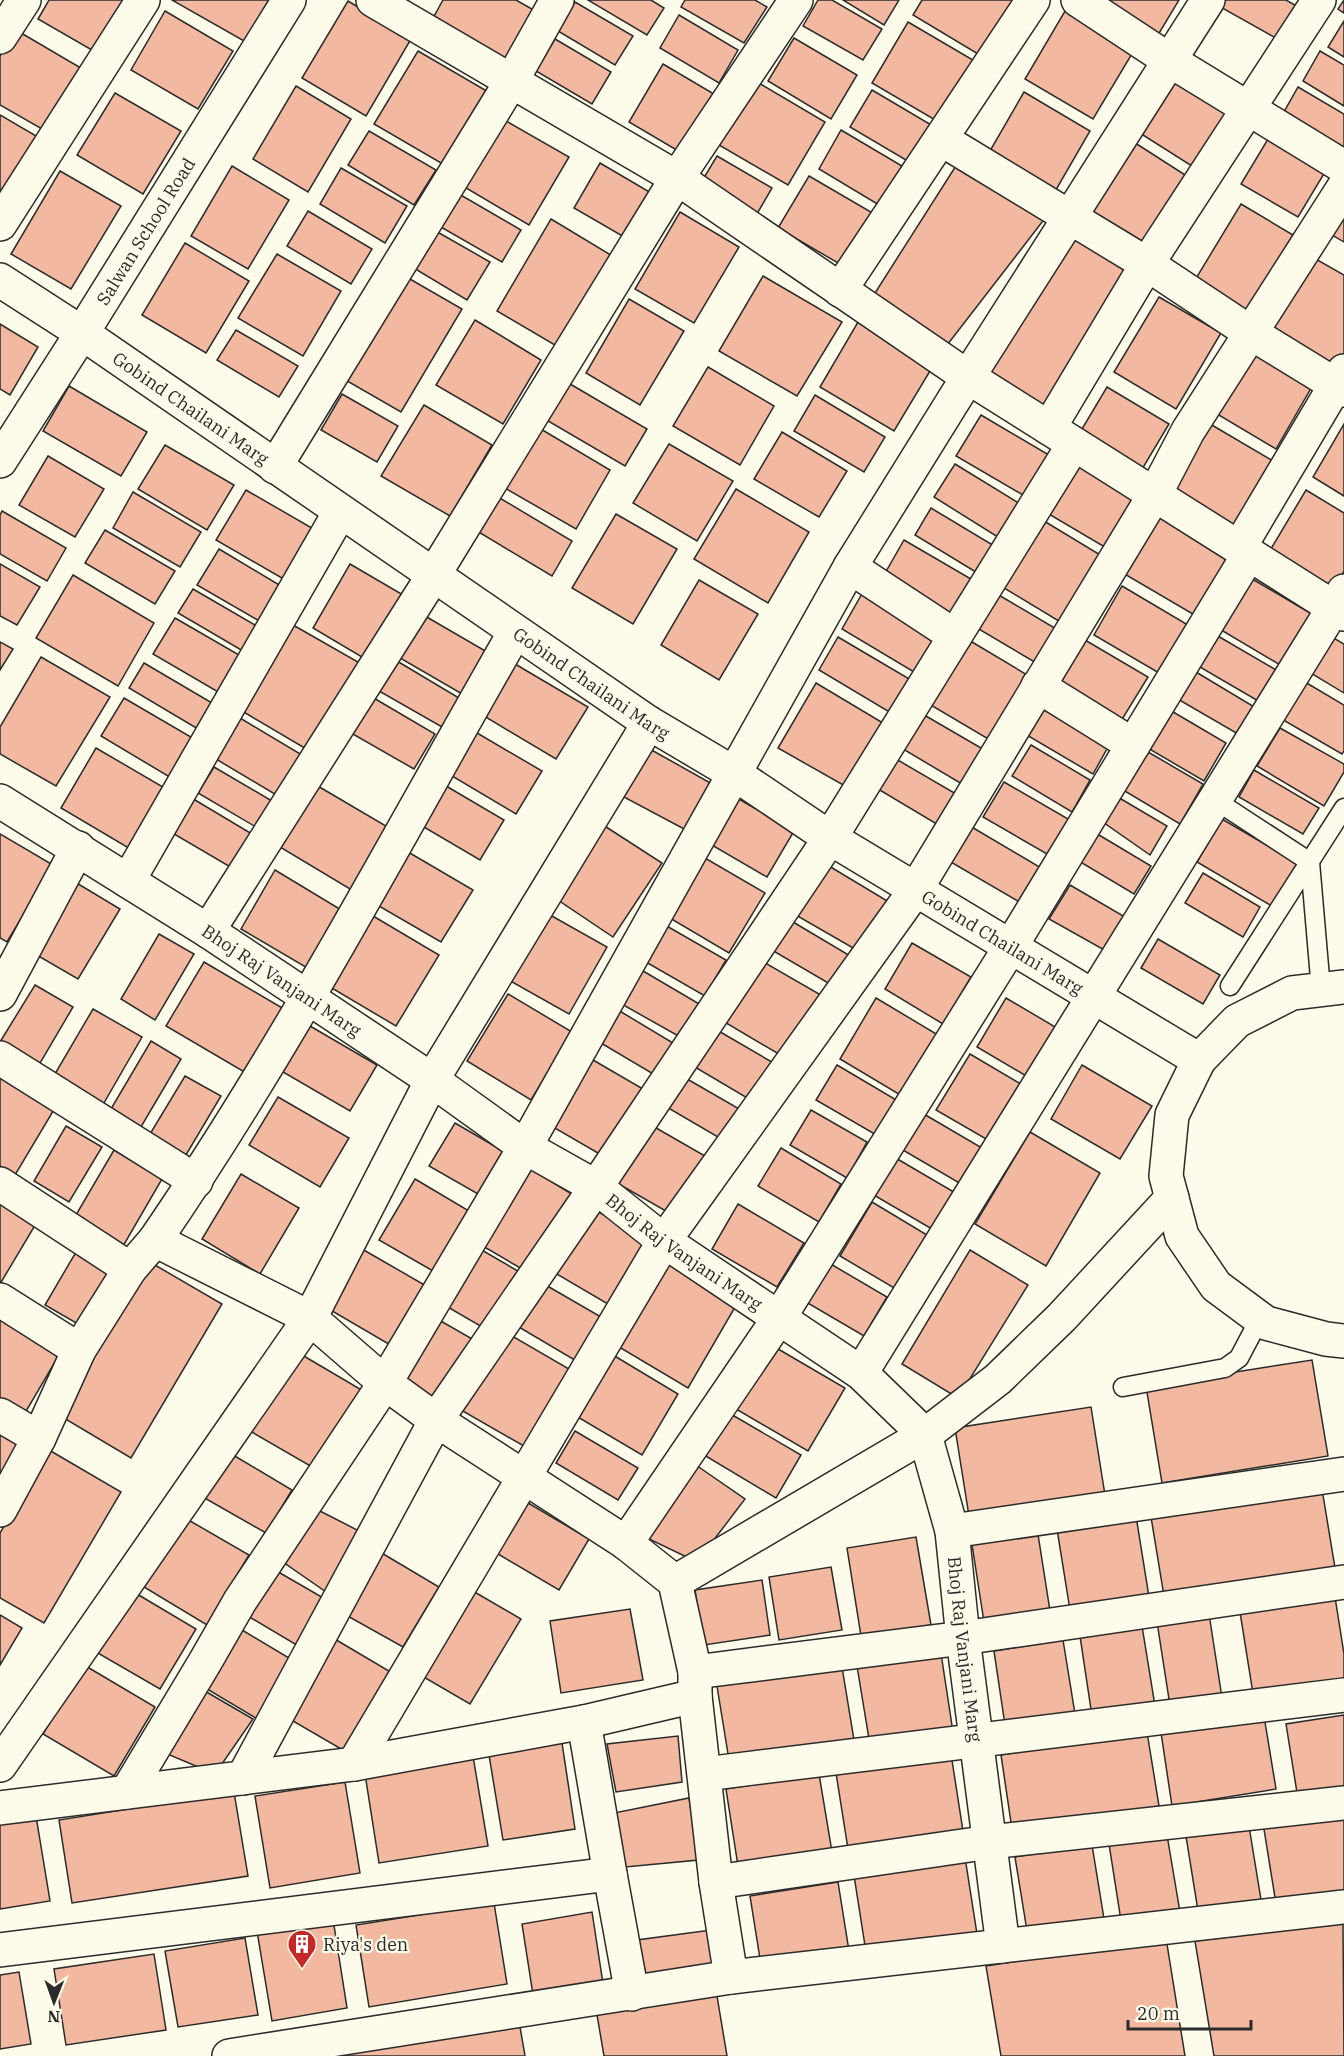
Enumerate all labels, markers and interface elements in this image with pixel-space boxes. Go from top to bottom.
street label: Salwan School Road [91,153,200,309]
street label: Gobind Chailani Marg [109,346,274,470]
street label: Gobind Chailani Marg [509,622,674,744]
street label: Gobind Chailani Marg [918,885,1088,999]
street label: Bhoj Raj Vanjani Marg [198,919,366,1042]
street label: Bhoj Raj Vanjani Marg [602,1188,767,1315]
street label: Bhoj Raj Vanjani Marg [943,1555,988,1743]
building icon: Riya's den [286,1928,318,1970]
place label: Riya's den [323,1933,408,1956]
north arrow [24,1972,84,2032]
scale bar [1128,1993,1251,2031]
text: 20 m [1137,2002,1180,2025]
text: N [47,2007,60,2027]

